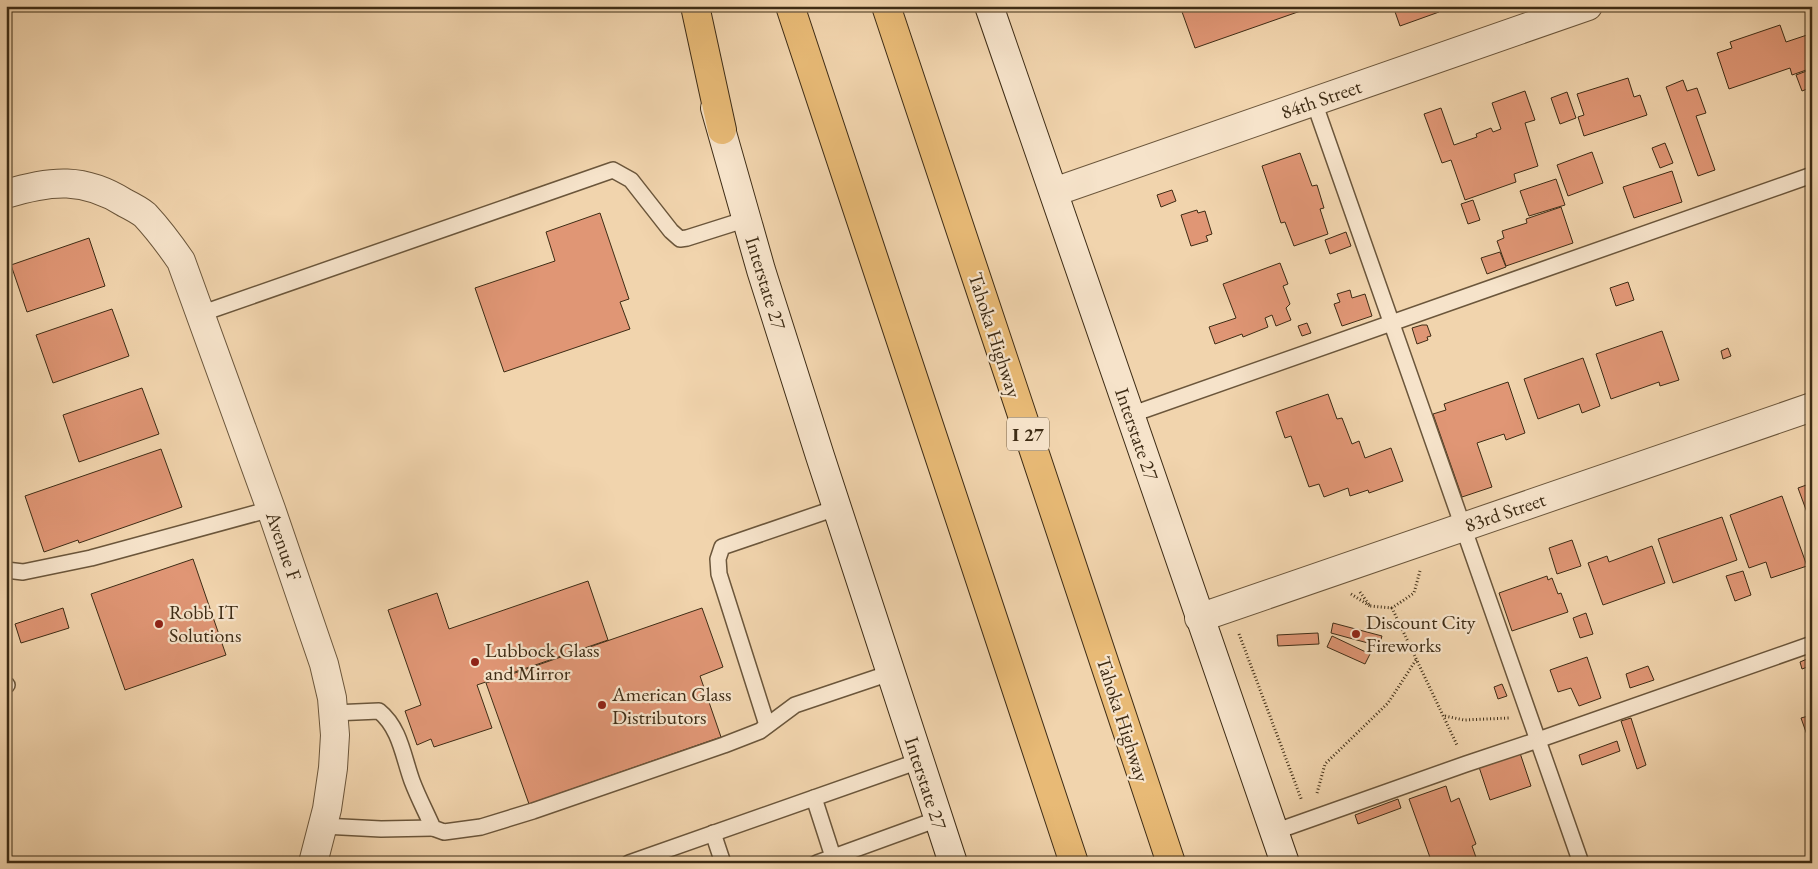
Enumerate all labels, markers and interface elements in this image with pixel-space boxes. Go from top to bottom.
street label: 84th Street [1277,73,1365,125]
street label: Interstate 27 [740,233,793,333]
street label: Tahoka Highway [963,269,1028,401]
street label: Interstate 27 [1109,384,1165,484]
road number: I 27 [1007,418,1049,450]
street label: 83rd Street [1461,486,1550,538]
street label: Avenue F [260,507,308,584]
place label: Robb IT Solutions [169,599,241,648]
place label: Discount City Fireworks [1366,609,1476,658]
marker: Robb IT Solutions [153,618,165,630]
marker: Discount City Fireworks [1350,628,1362,640]
place label: Lubbock Glass and Mirror [485,637,600,686]
street label: Tahoka Highway [1091,653,1156,785]
marker: Lubbock Glass and Mirror [469,656,481,668]
place label: American Glass Distributors [611,681,731,730]
marker: American Glass Distributors [596,699,608,711]
street label: Interstate 27 [899,733,953,833]

